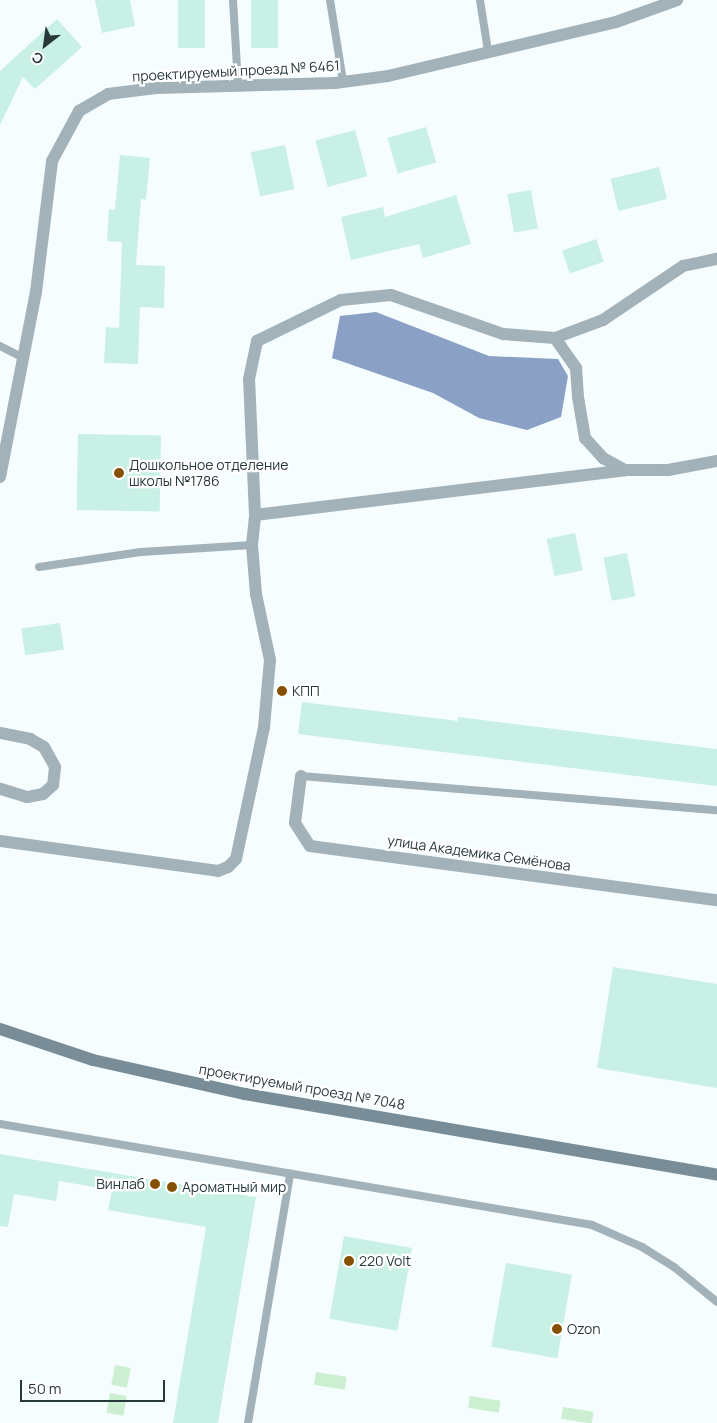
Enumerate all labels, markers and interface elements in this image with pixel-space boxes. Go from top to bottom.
north arrow [20,20,70,70]
text: С [28,48,46,69]
street label: проектируемый проезд № 6461 [132,57,340,85]
place label: Дошкольное отделение школы №1786 [129,457,288,490]
marker: Дошкольное отделение школы №1786 [113,467,125,479]
place label: КПП [292,683,320,699]
marker: КПП [276,685,288,697]
street label: улица Академика Семёнова [386,832,572,874]
street label: проектируемый проезд № 7048 [198,1061,406,1113]
place label: Винлаб [96,1176,145,1192]
marker: Винлаб [149,1178,161,1190]
place label: Ароматный мир [182,1179,286,1195]
marker: Ароматный мир [166,1181,178,1193]
place label: 220 Volt [359,1253,411,1269]
marker: 220 Volt [343,1255,355,1267]
place label: Ozon [567,1321,601,1337]
marker: Ozon [551,1323,563,1335]
scale bar [22,1370,168,1402]
text: 50 m [28,1378,62,1399]

